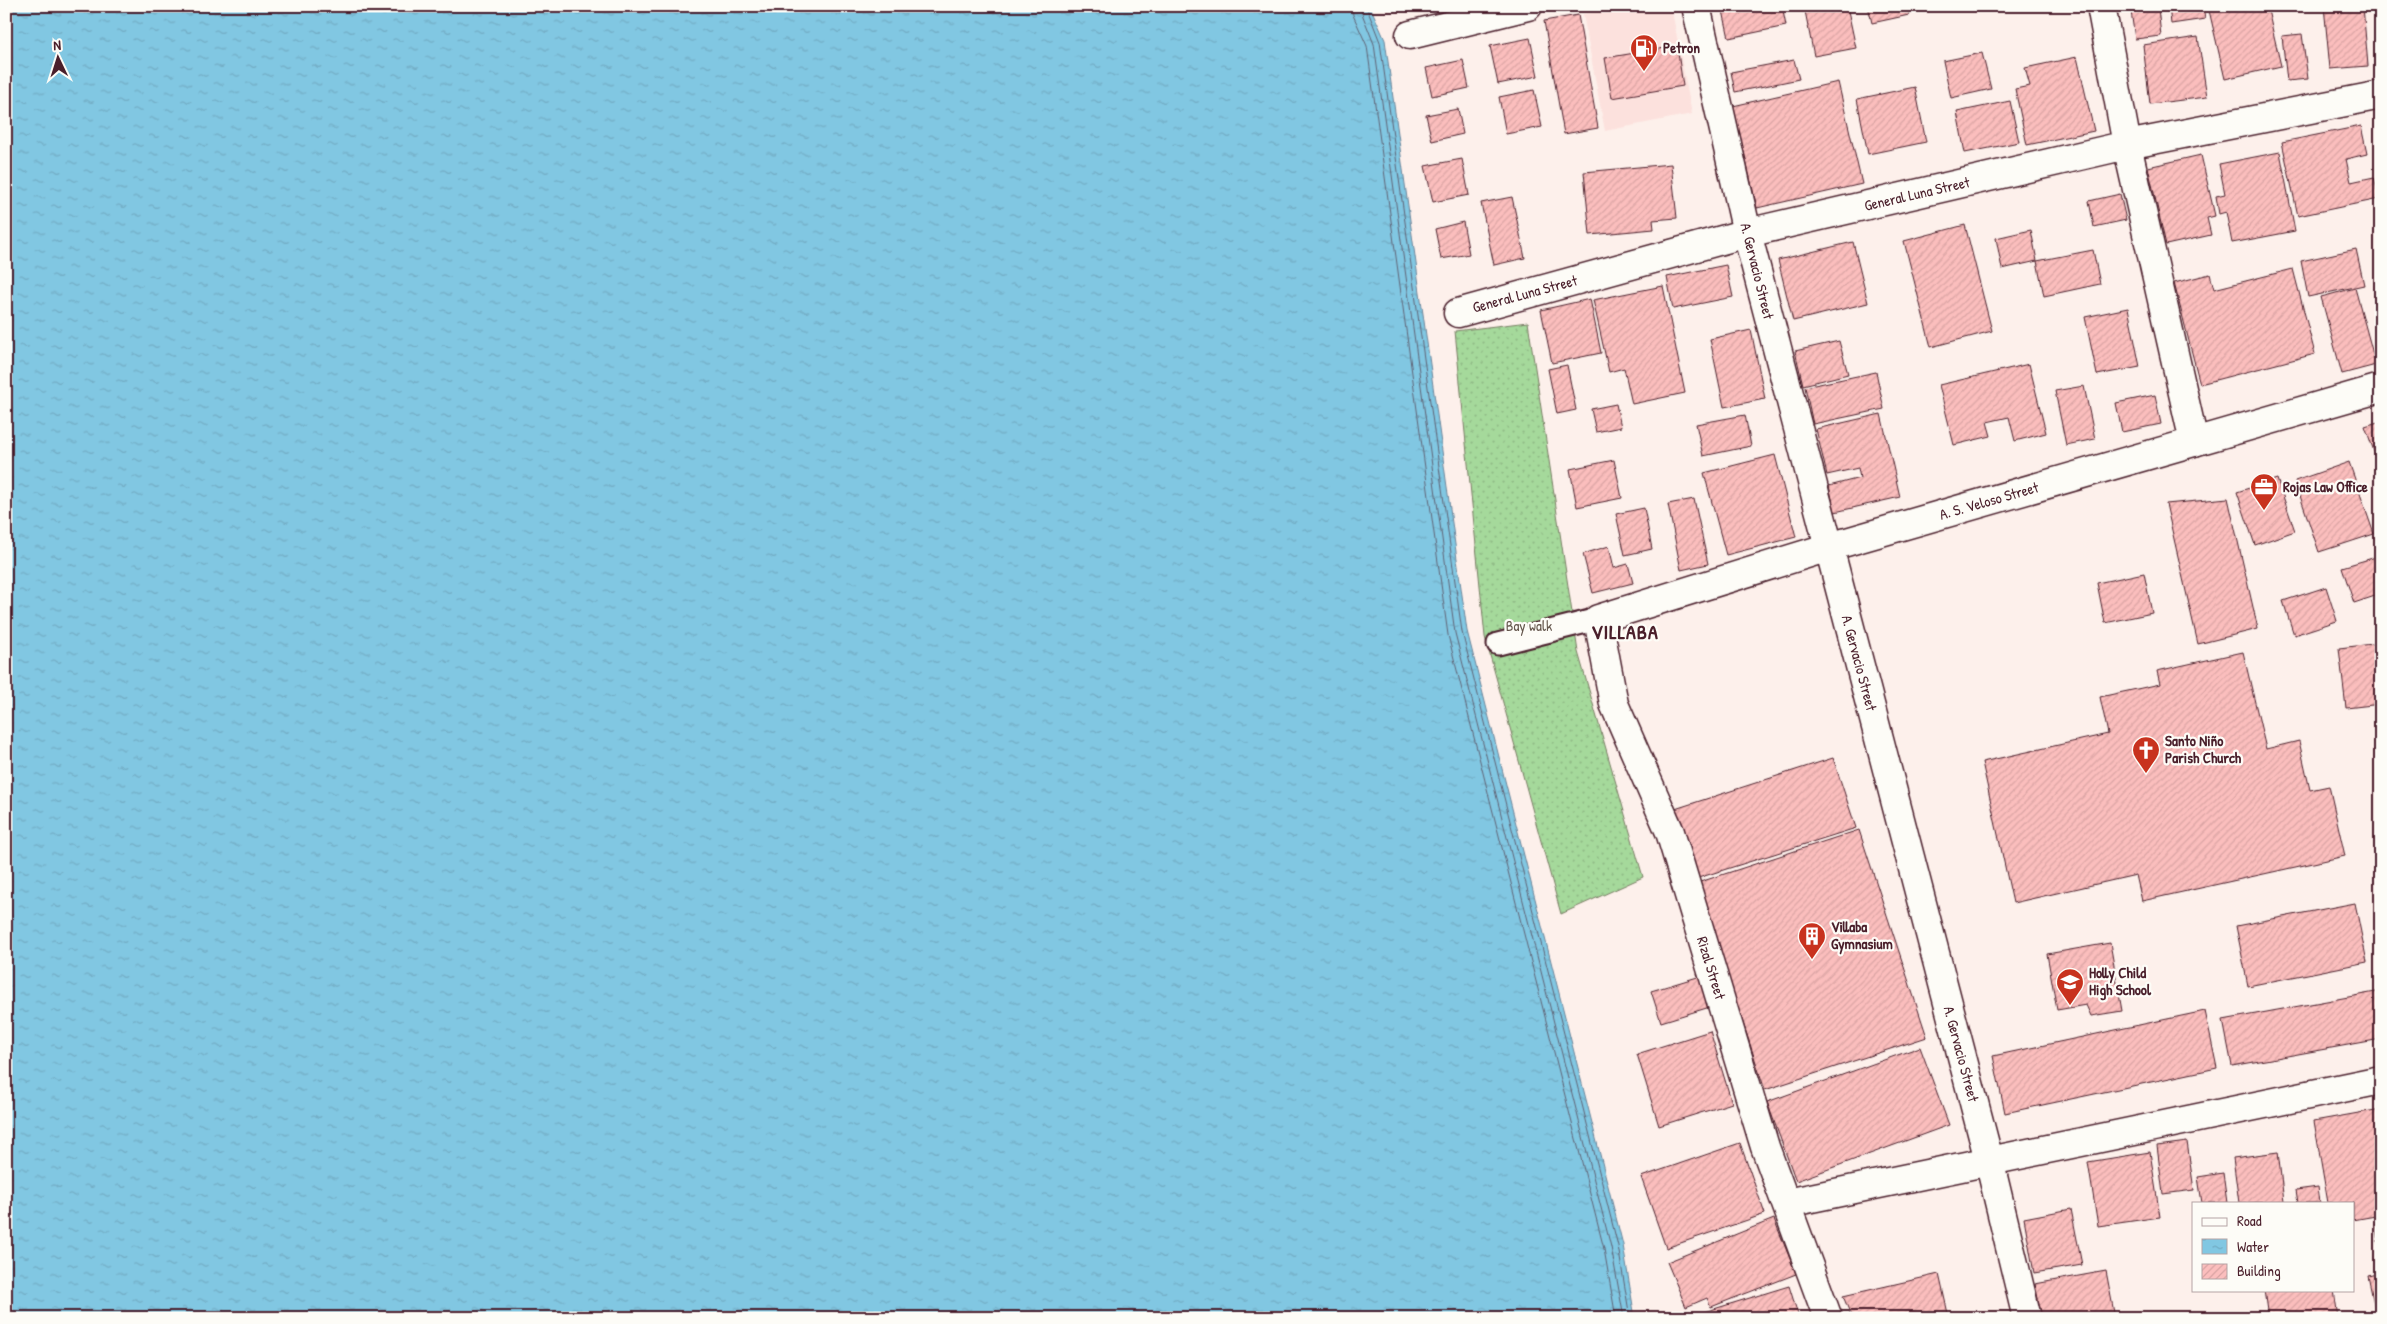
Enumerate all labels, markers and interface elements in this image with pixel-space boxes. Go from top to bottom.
north arrow [32,32,82,82]
fuel station icon: Petron [1629,33,1659,72]
text: N [53,35,62,54]
place label: Petron [1663,37,1700,58]
street label: General Luna Street [1862,171,1972,216]
street label: A. Gervacio Street [1735,221,1780,322]
street label: General Luna Street [1470,269,1580,318]
office icon: Rojas Law Office [2249,472,2279,511]
street label: A. S. Veloso Street [1937,476,2042,525]
place label: Rojas Law Office [2283,476,2368,497]
street label: A. Gervacio Street [1837,613,1883,714]
park label: Bay walk [1506,615,1552,636]
district label: VILLABA [1591,618,1659,645]
place label: Santo Niño Parish Church [2165,730,2242,768]
church icon: Santo Niño Parish Church [2131,735,2161,774]
place label: Villaba Gymnasium [1831,916,1893,955]
building icon: Villaba Gymnasium [1797,921,1827,960]
street label: Rizal Street [1692,934,1731,1003]
place label: Holly Child High School [2089,962,2152,1001]
school or university icon: Holly Child High School [2055,967,2085,1006]
street label: A. Gervacio Street [1939,1004,1985,1105]
legend [2192,1202,2354,1292]
text: Road [2237,1210,2262,1231]
text: Water [2237,1236,2269,1257]
text: Building [2237,1260,2281,1281]

